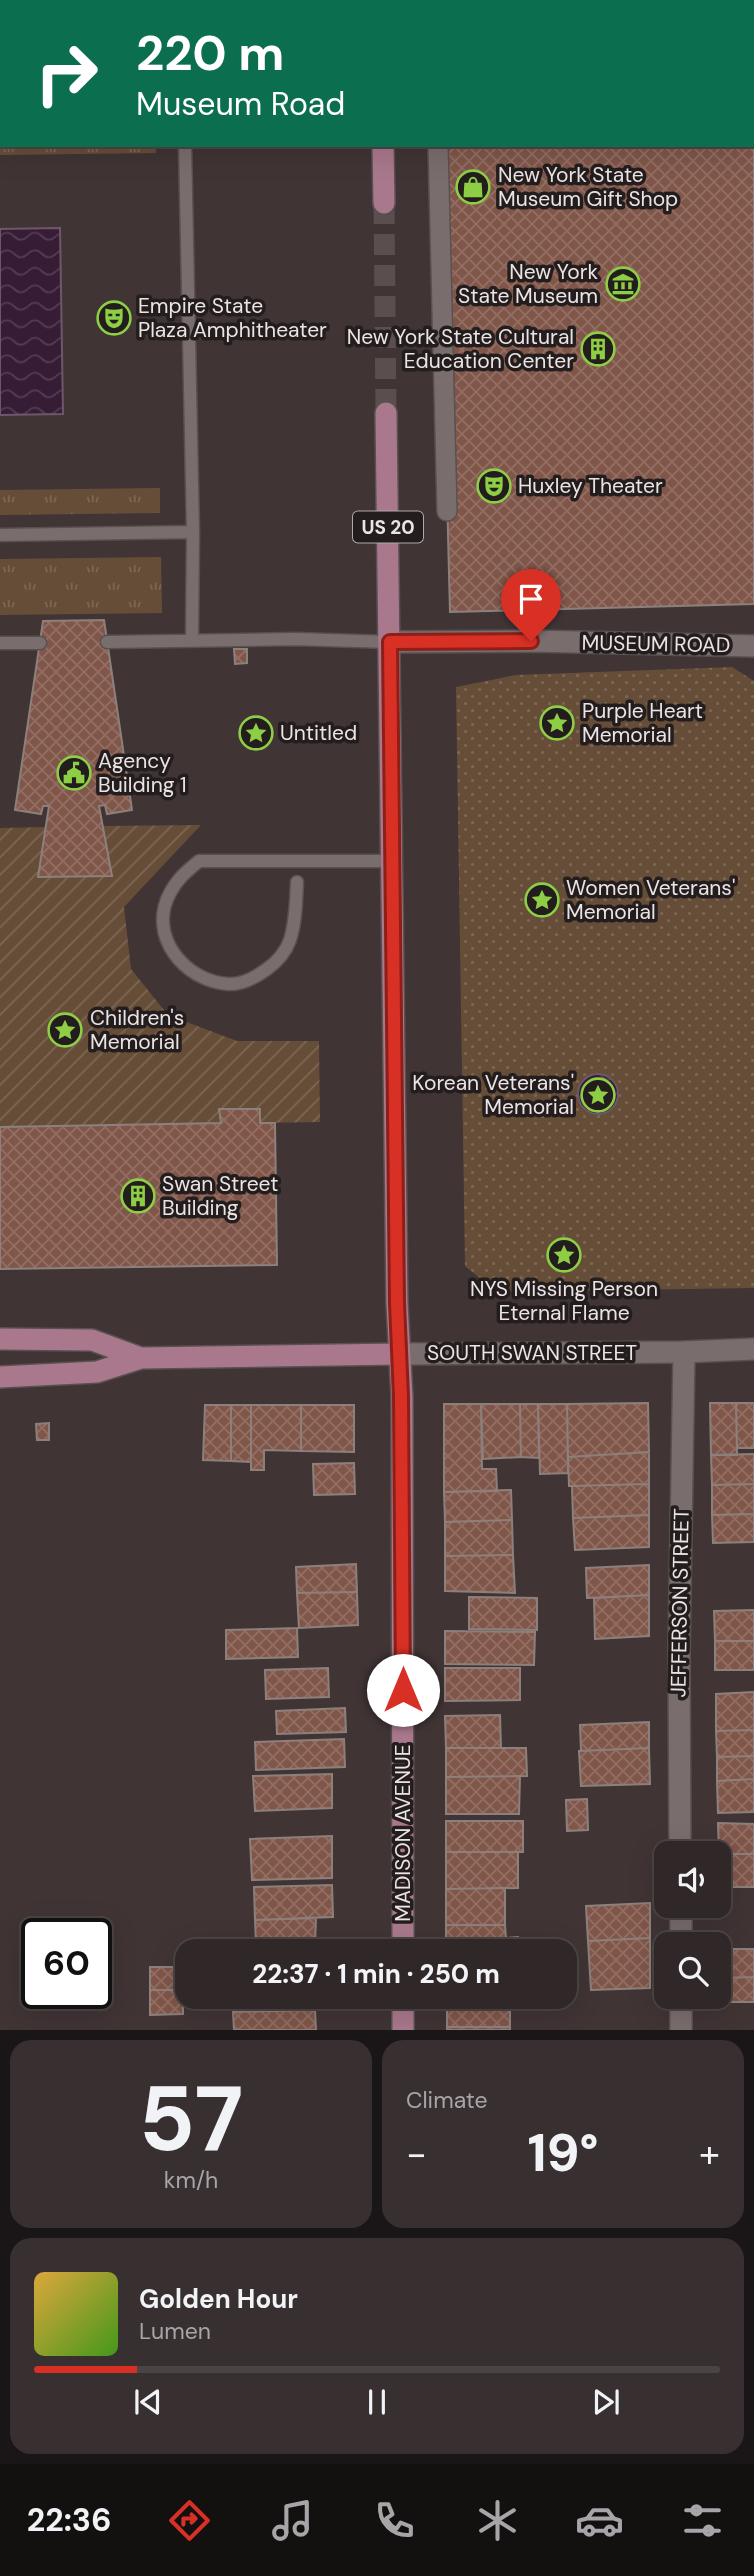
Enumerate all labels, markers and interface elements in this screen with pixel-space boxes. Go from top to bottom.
text: 220 m [136,21,284,85]
icon: right [21,28,112,119]
text: Museum Road [136,83,345,125]
place label: New York State Museum Gift Shop [498,161,678,213]
shop icon: New York State Museum Gift Shop [454,168,492,206]
place label: New York State Museum [458,258,598,310]
museum icon: New York State Museum [604,265,642,303]
place label: Empire State Plaza Amphitheater [138,292,327,344]
theatre icon: Empire State Plaza Amphitheater [95,299,133,337]
place label: New York State Cultural Education Center [347,323,574,375]
building icon: New York State Cultural Education Center [579,330,617,368]
theatre icon: Huxley Theater [475,467,513,505]
place label: Huxley Theater [518,472,663,500]
road number: US 20 [353,512,423,542]
pin [501,569,561,641]
icon: arrive [512,580,550,618]
street label: MUSEUM ROAD [581,629,731,659]
place label: Purple Heart Memorial [582,697,703,749]
place icon: Purple Heart Memorial [538,704,576,742]
place icon: Untitled [237,714,275,752]
place label: Untitled [280,719,357,747]
place label: Agency Building 1 [98,747,187,799]
public building icon: Agency Building 1 [55,754,93,792]
place label: Women Veterans' Memorial [566,874,735,926]
place icon: Women Veterans' Memorial [523,881,561,919]
place label: Children's Memorial [90,1004,184,1056]
place icon: Children's Memorial [46,1011,84,1049]
place label: Korean Veterans' Memorial [412,1069,574,1121]
place icon: Korean Veterans' Memorial [579,1076,617,1114]
place label: Swan Street Building [162,1170,278,1222]
building icon: Swan Street Building [119,1177,157,1215]
place icon: NYS Missing Person Eternal Flame [545,1236,583,1274]
place label: NYS Missing Person Eternal Flame [470,1275,658,1327]
street label: SOUTH SWAN STREET [427,1339,637,1367]
street label: JEFFERSON STREET [664,1508,696,1698]
position arrow [366,1653,440,1727]
street label: MADISON AVENUE [389,1744,417,1922]
map controls [654,1841,731,2009]
button: sound [654,1841,731,1918]
speed limit sign: 60 [21,1918,112,2009]
button: search [654,1932,731,2009]
text: 22:37 · 1 min · 250 m [252,1957,500,1991]
text: 57 [139,2060,243,2178]
text: Climate [406,2085,488,2115]
text: 19° [527,2119,599,2187]
text: − [406,2129,427,2179]
text: + [699,2129,720,2179]
text: km/h [164,2165,218,2195]
text: Golden Hour [139,2282,298,2316]
text: Lumen [139,2316,211,2346]
icon: previous [129,2383,167,2421]
icon: pause [358,2383,396,2421]
icon: next [587,2383,625,2421]
icon: directions [165,2496,214,2545]
icon: music [268,2496,317,2545]
icon: phone [370,2496,419,2545]
icon: climate [473,2496,522,2545]
icon: car [575,2496,624,2545]
icon: filters [678,2496,727,2545]
text: 22:36 [27,2499,111,2541]

